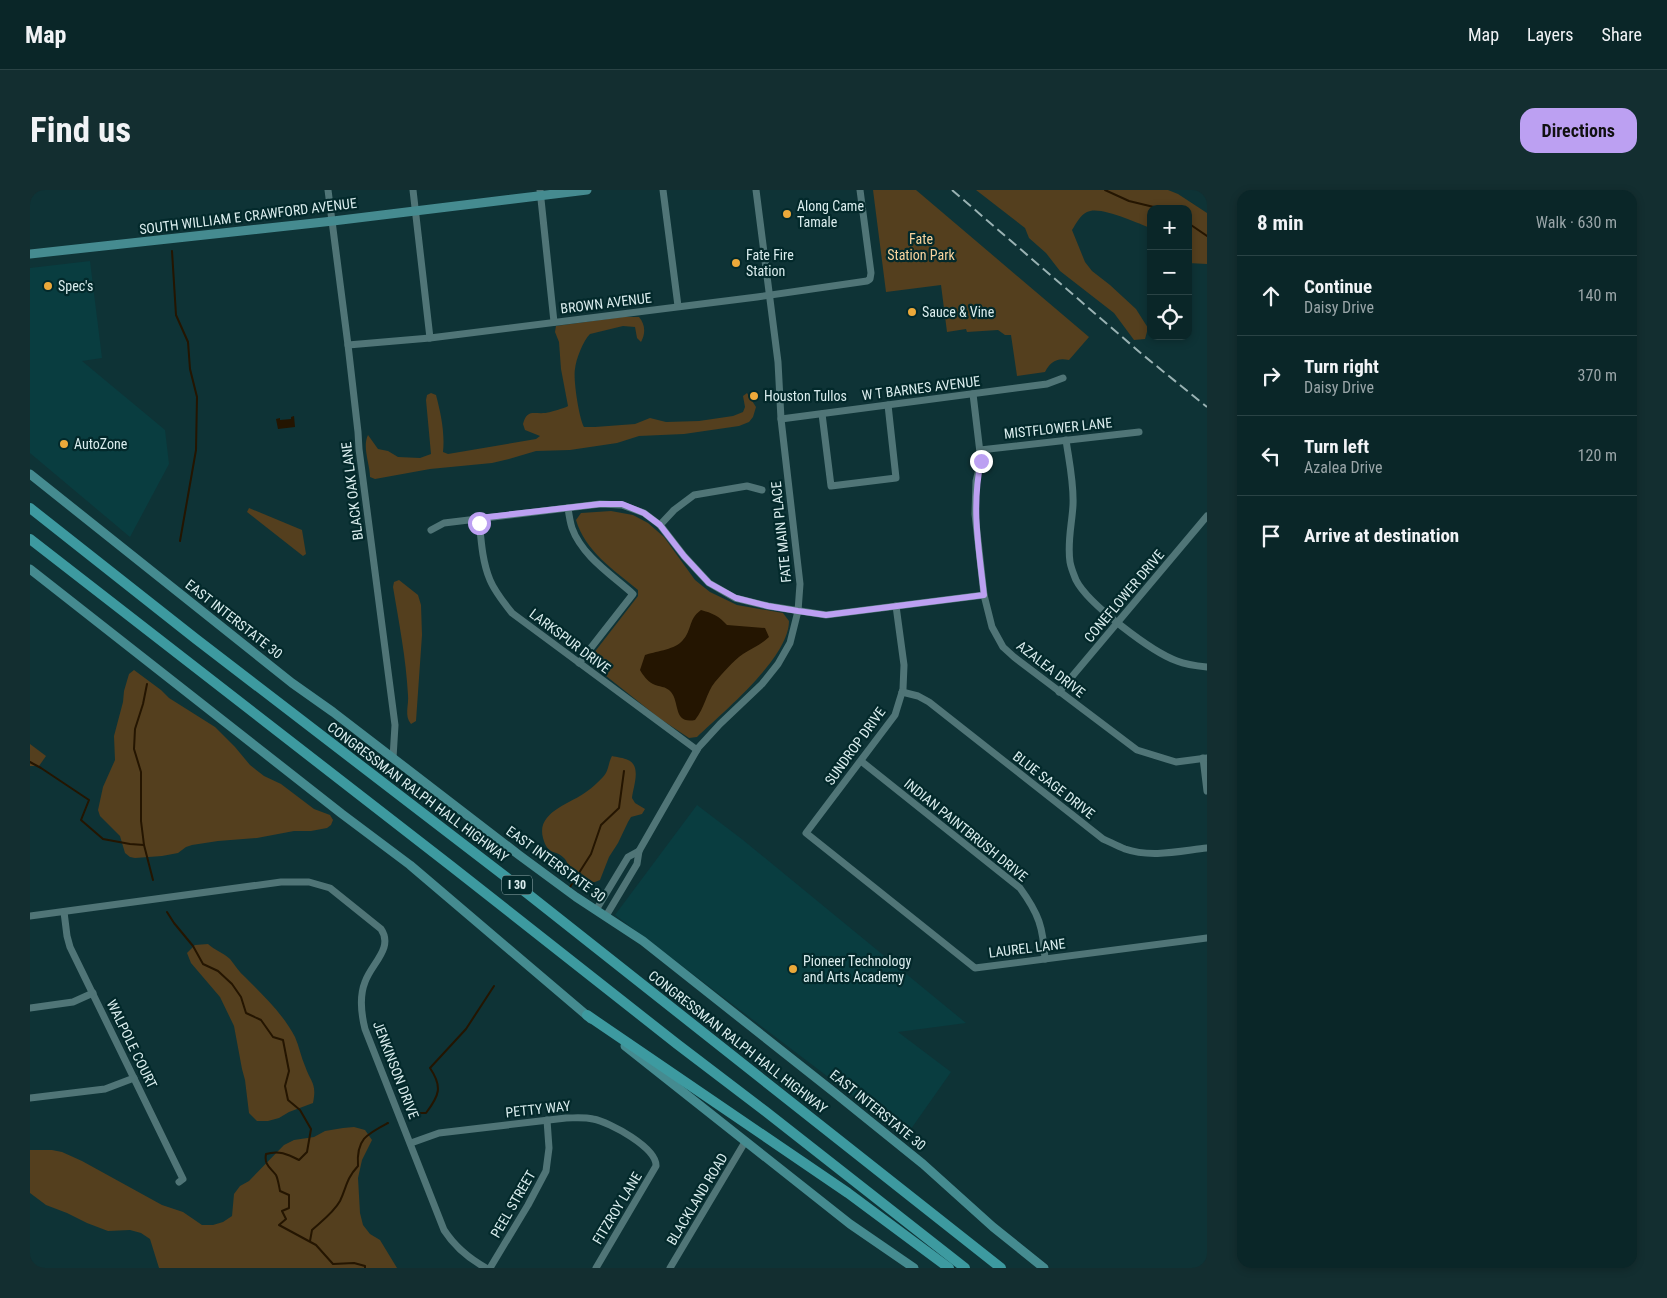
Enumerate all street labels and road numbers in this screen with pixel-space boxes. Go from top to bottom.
street label: SOUTH WILLIAM E CRAWFORD AVENUE [138,195,358,237]
street label: BROWN AVENUE [559,289,653,317]
street label: W T BARNES AVENUE [861,373,981,403]
street label: MISTFLOWER LANE [1003,414,1113,442]
street label: BLACK OAK LANE [338,441,366,541]
street label: FATE MAIN PLACE [768,480,794,583]
street label: CONEFLOWER DRIVE [1081,547,1167,645]
street label: EAST INTERSTATE 30 [182,576,286,662]
street label: LARKSPUR DRIVE [526,605,614,677]
street label: AZALEA DRIVE [1014,637,1088,701]
street label: SUNDROP DRIVE [821,704,889,788]
street label: CONGRESSMAN RALPH HALL HIGHWAY [324,719,512,866]
street label: BLUE SAGE DRIVE [1010,748,1098,822]
street label: INDIAN PAINTBRUSH DRIVE [901,775,1031,885]
street label: EAST INTERSTATE 30 [503,823,609,905]
road number: I 30 [502,876,532,894]
street label: LAUREL LANE [988,935,1066,961]
street label: CONGRESSMAN RALPH HALL HIGHWAY [645,967,831,1117]
street label: WALPOLE COURT [104,997,160,1091]
street label: JENKINSON DRIVE [370,1019,422,1121]
street label: EAST INTERSTATE 30 [827,1066,929,1154]
street label: PETTY WAY [505,1098,572,1120]
street label: BLACKLAND ROAD [663,1150,731,1248]
street label: PEEL STREET [487,1168,539,1240]
street label: FITZROY LANE [589,1169,645,1247]

